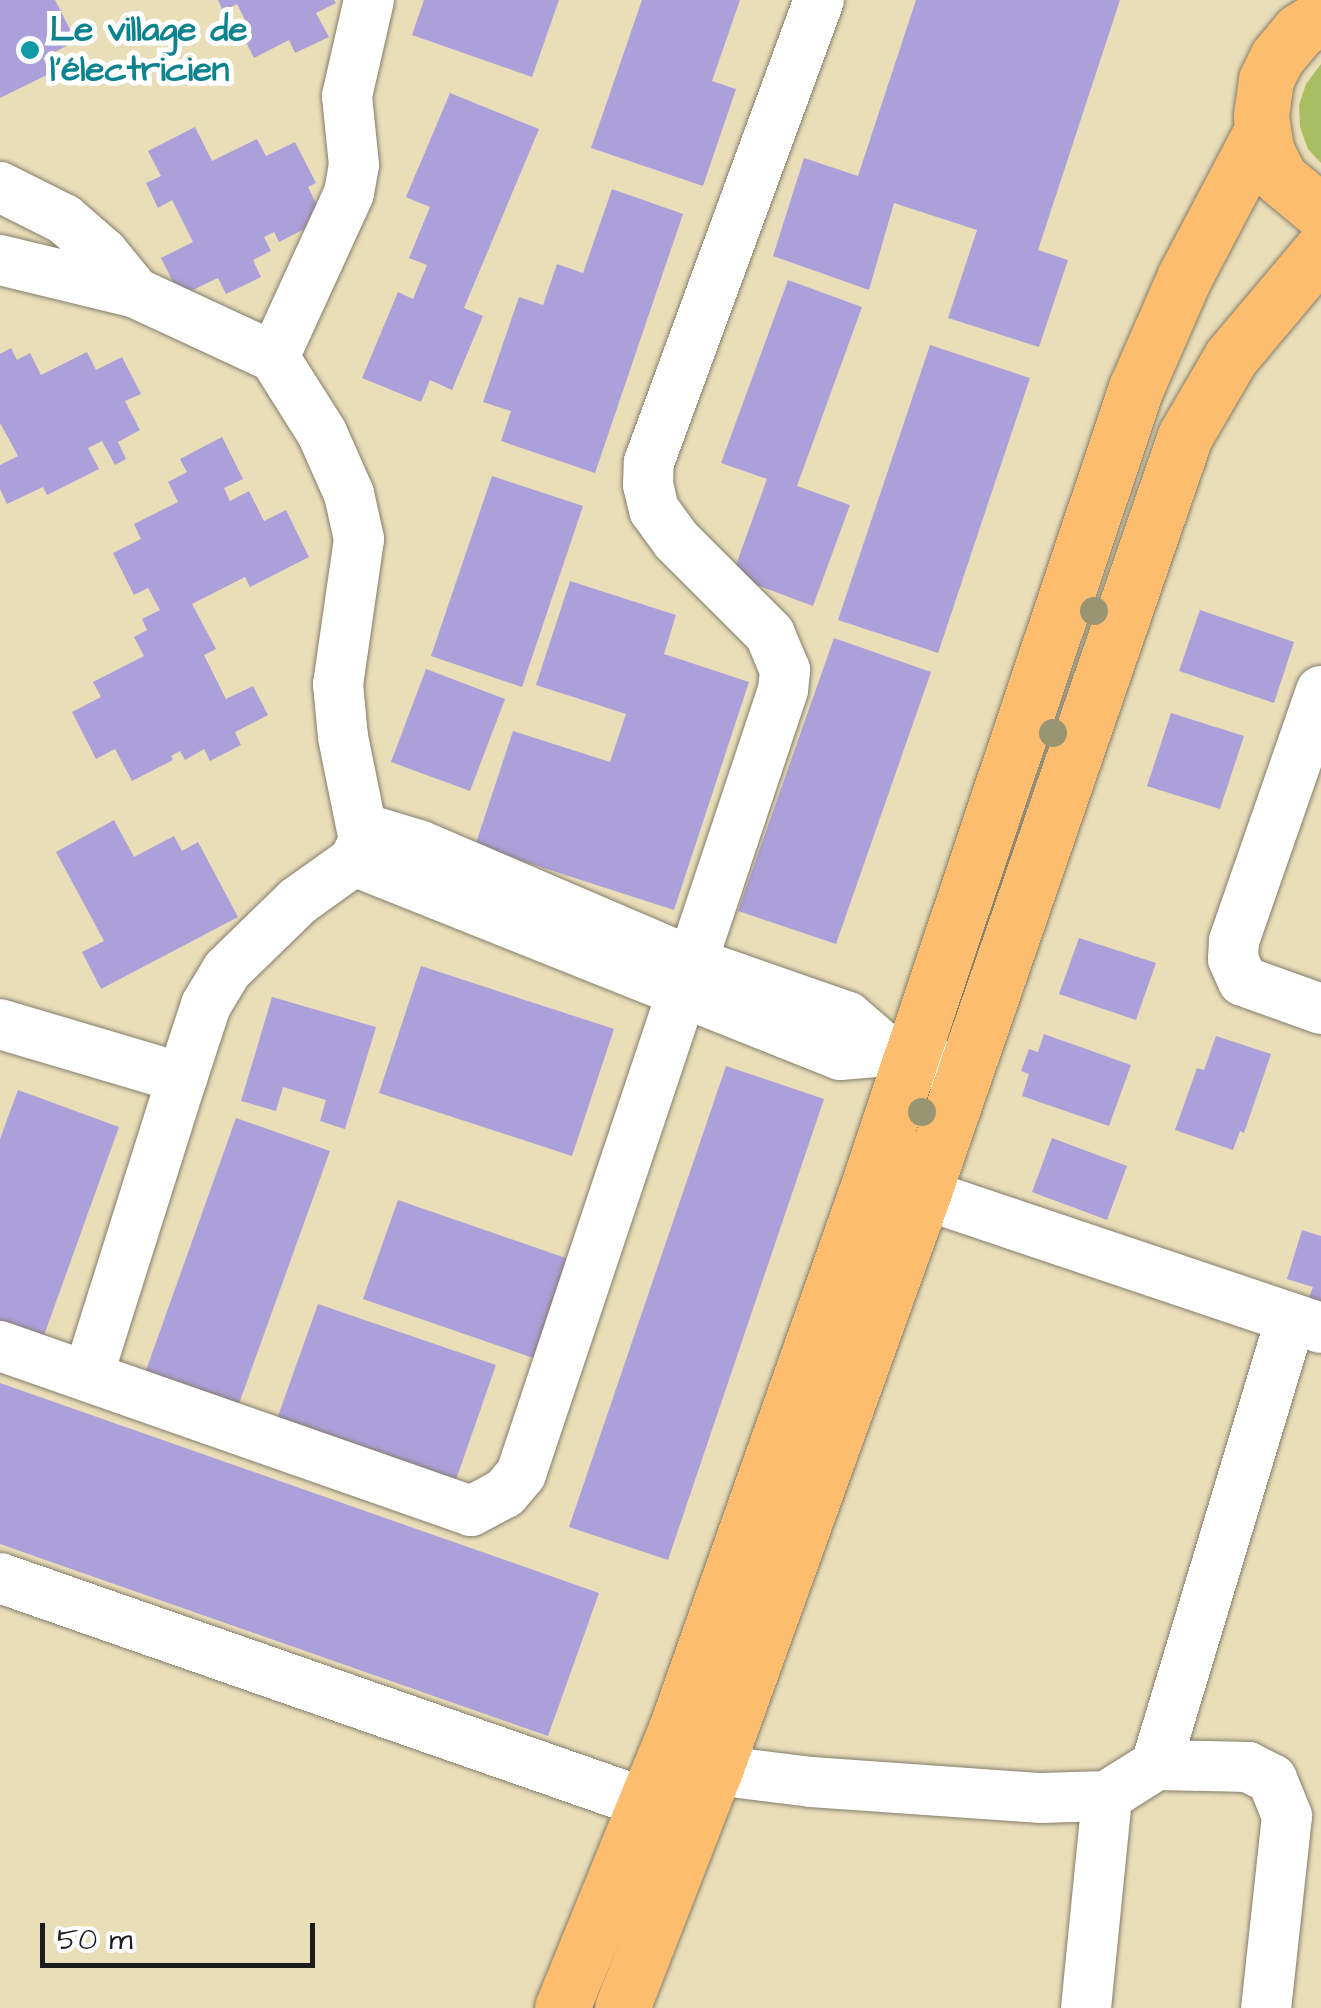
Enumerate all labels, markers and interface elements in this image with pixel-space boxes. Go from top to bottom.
place label: Le village de l'électricien [50,9,247,91]
marker: Le village de l'électricien [19,39,41,61]
scale bar [45,1903,320,1965]
text: 50 m [57,1919,133,1961]

